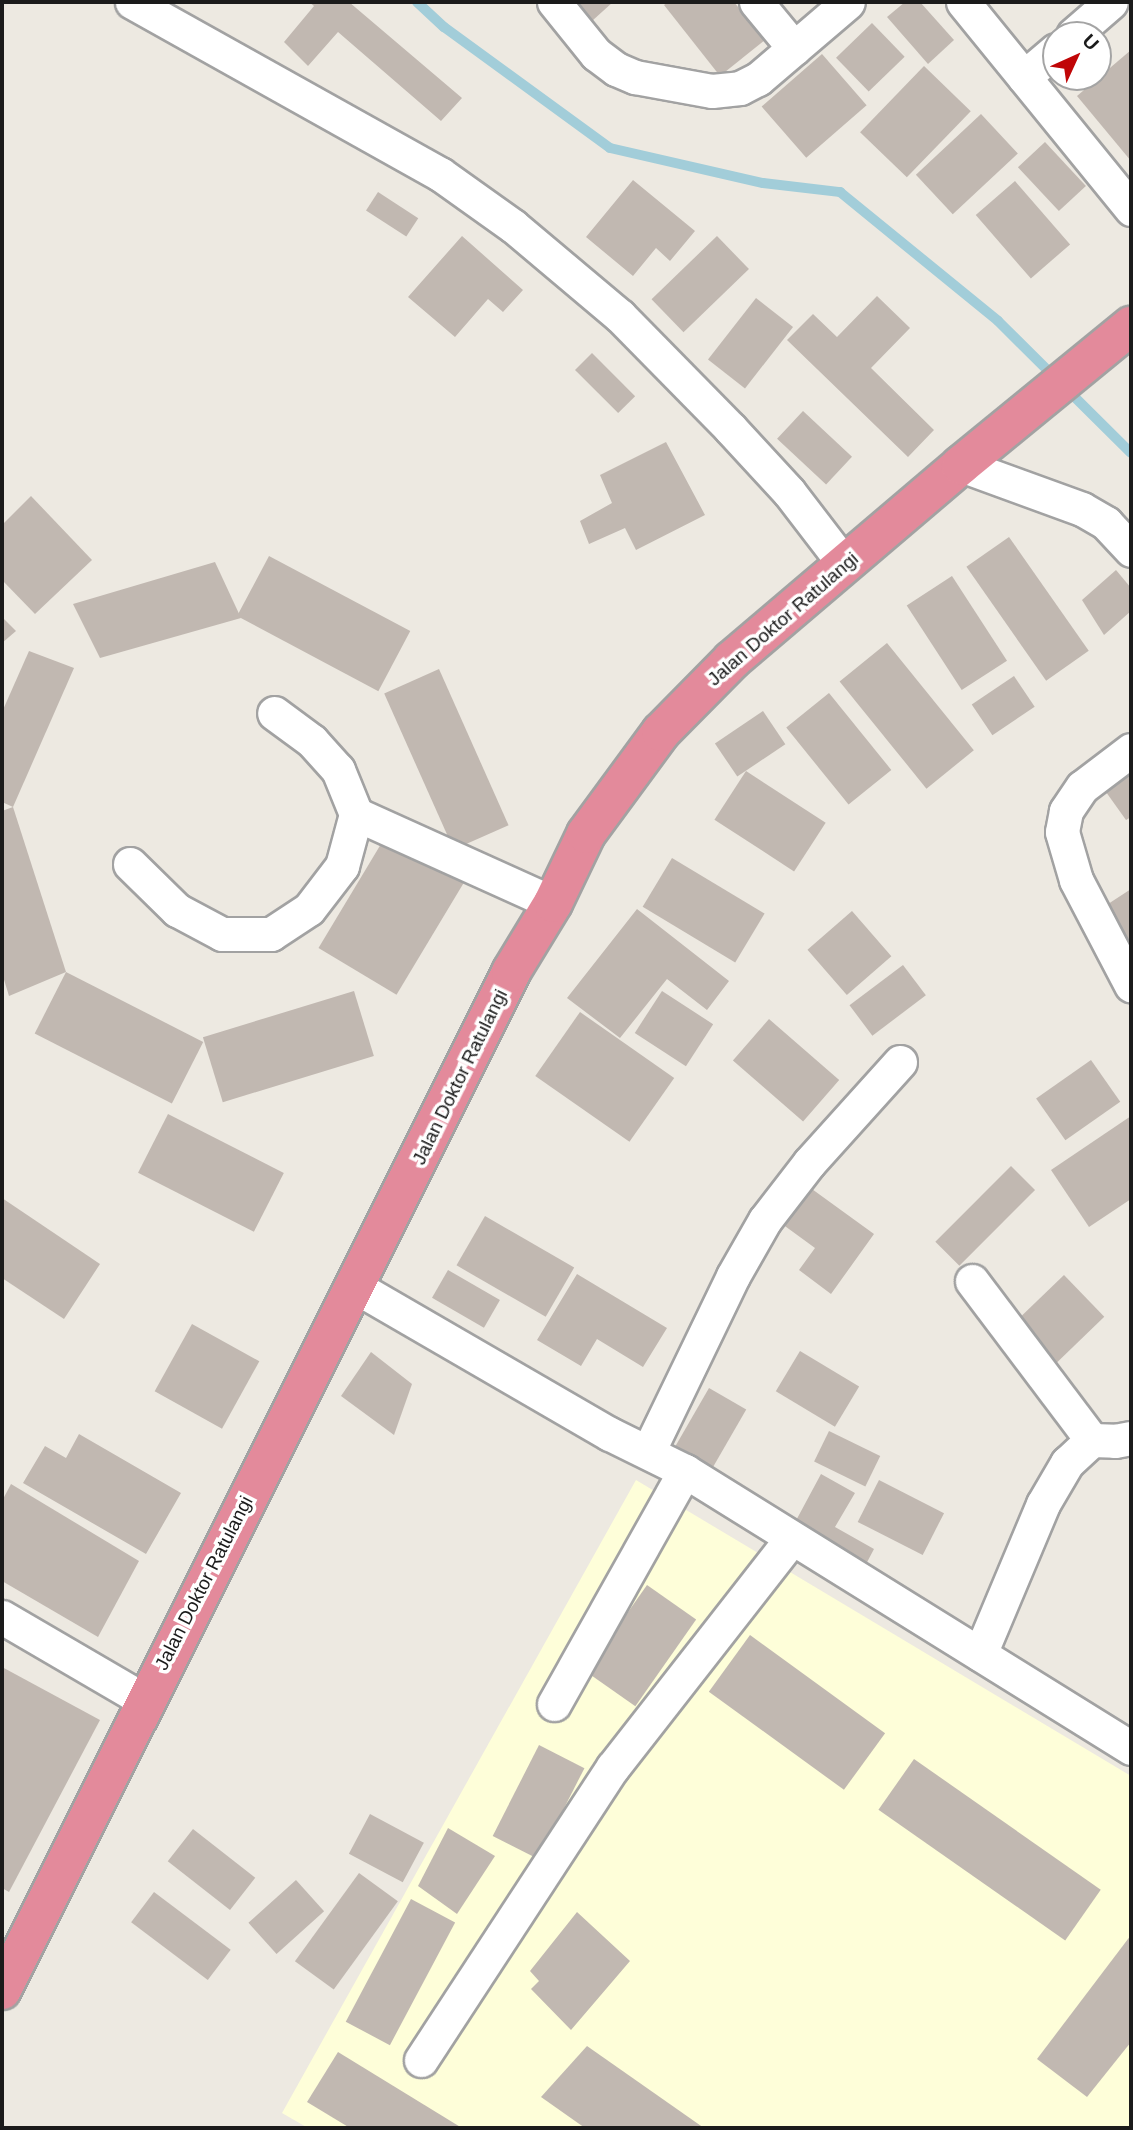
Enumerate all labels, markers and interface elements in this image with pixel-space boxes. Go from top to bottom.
north arrow [1042,21,1112,91]
text: U [1079,30,1103,54]
street label: Jalan Doktor Ratulangi [703,547,863,691]
street label: Jalan Doktor Ratulangi [408,986,512,1168]
street label: Jalan Doktor Ratulangi [150,1492,258,1674]

